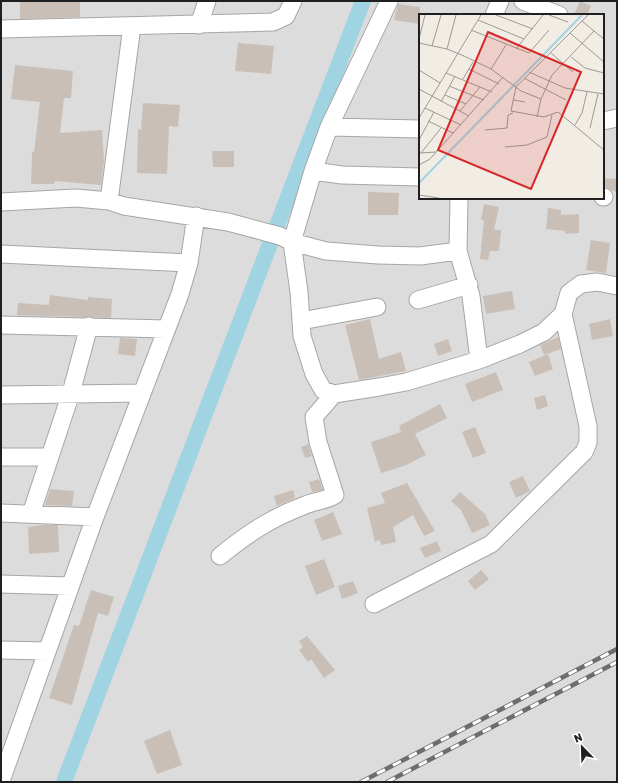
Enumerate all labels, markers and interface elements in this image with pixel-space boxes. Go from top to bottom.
inset map [419,14,604,199]
north arrow [562,727,602,767]
text: N [572,731,585,746]

